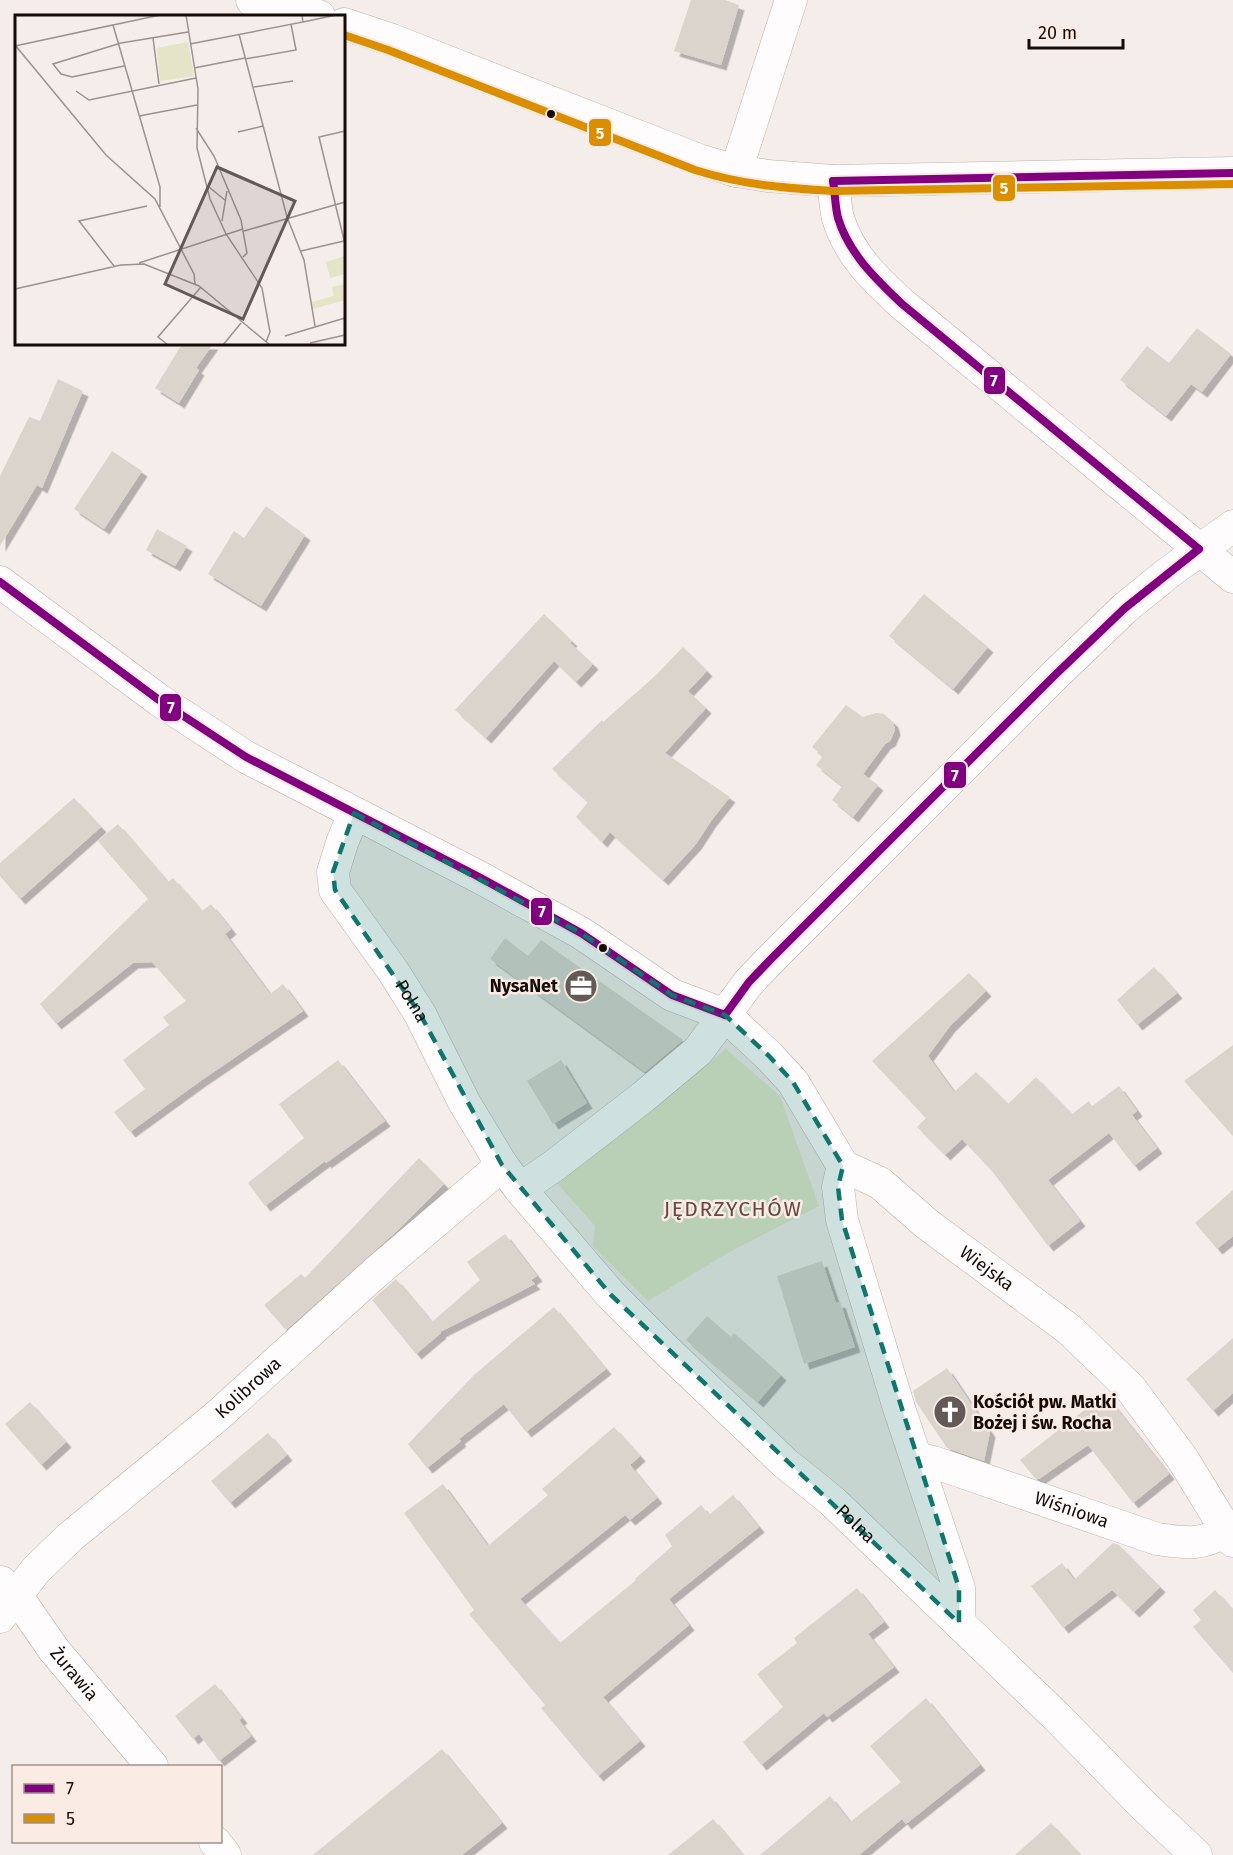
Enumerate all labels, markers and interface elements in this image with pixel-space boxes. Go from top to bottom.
scale bar [1029,12,1124,50]
inset map [15,15,345,345]
text: 20 m [1038,22,1077,44]
unlabelled marker [545,108,557,120]
line badge: 5 [588,118,612,147]
text: 5 [596,124,605,143]
line badge: 5 [992,174,1016,202]
text: 5 [1000,179,1009,198]
line badge: 7 [983,366,1006,395]
text: 7 [990,371,998,390]
line badge: 7 [159,693,182,722]
text: 7 [167,698,175,717]
line badge: 7 [943,761,967,789]
text: 7 [951,766,959,785]
line badge: 7 [530,897,553,926]
text: 7 [538,902,546,921]
unlabelled marker [597,942,609,954]
office icon: NysaNet [563,968,599,1004]
place label: NysaNet [490,975,559,997]
street label: Polna [390,976,433,1026]
district label: JĘDRZYCHÓW [664,1196,802,1222]
street label: Wiejska [955,1241,1018,1296]
street label: Kolibrowa [211,1352,286,1423]
place label: Kościół pw. Matki Bożej i św. Rocha [973,1391,1117,1434]
church icon: Kościół pw. Matki Bożej i św. Rocha [932,1394,968,1430]
street label: Wiśniowa [1032,1487,1112,1533]
street label: Polna [831,1500,880,1548]
street label: Żurawia [45,1643,103,1705]
legend [12,1765,222,1843]
text: 7 [66,1778,74,1800]
text: 5 [66,1808,75,1830]

